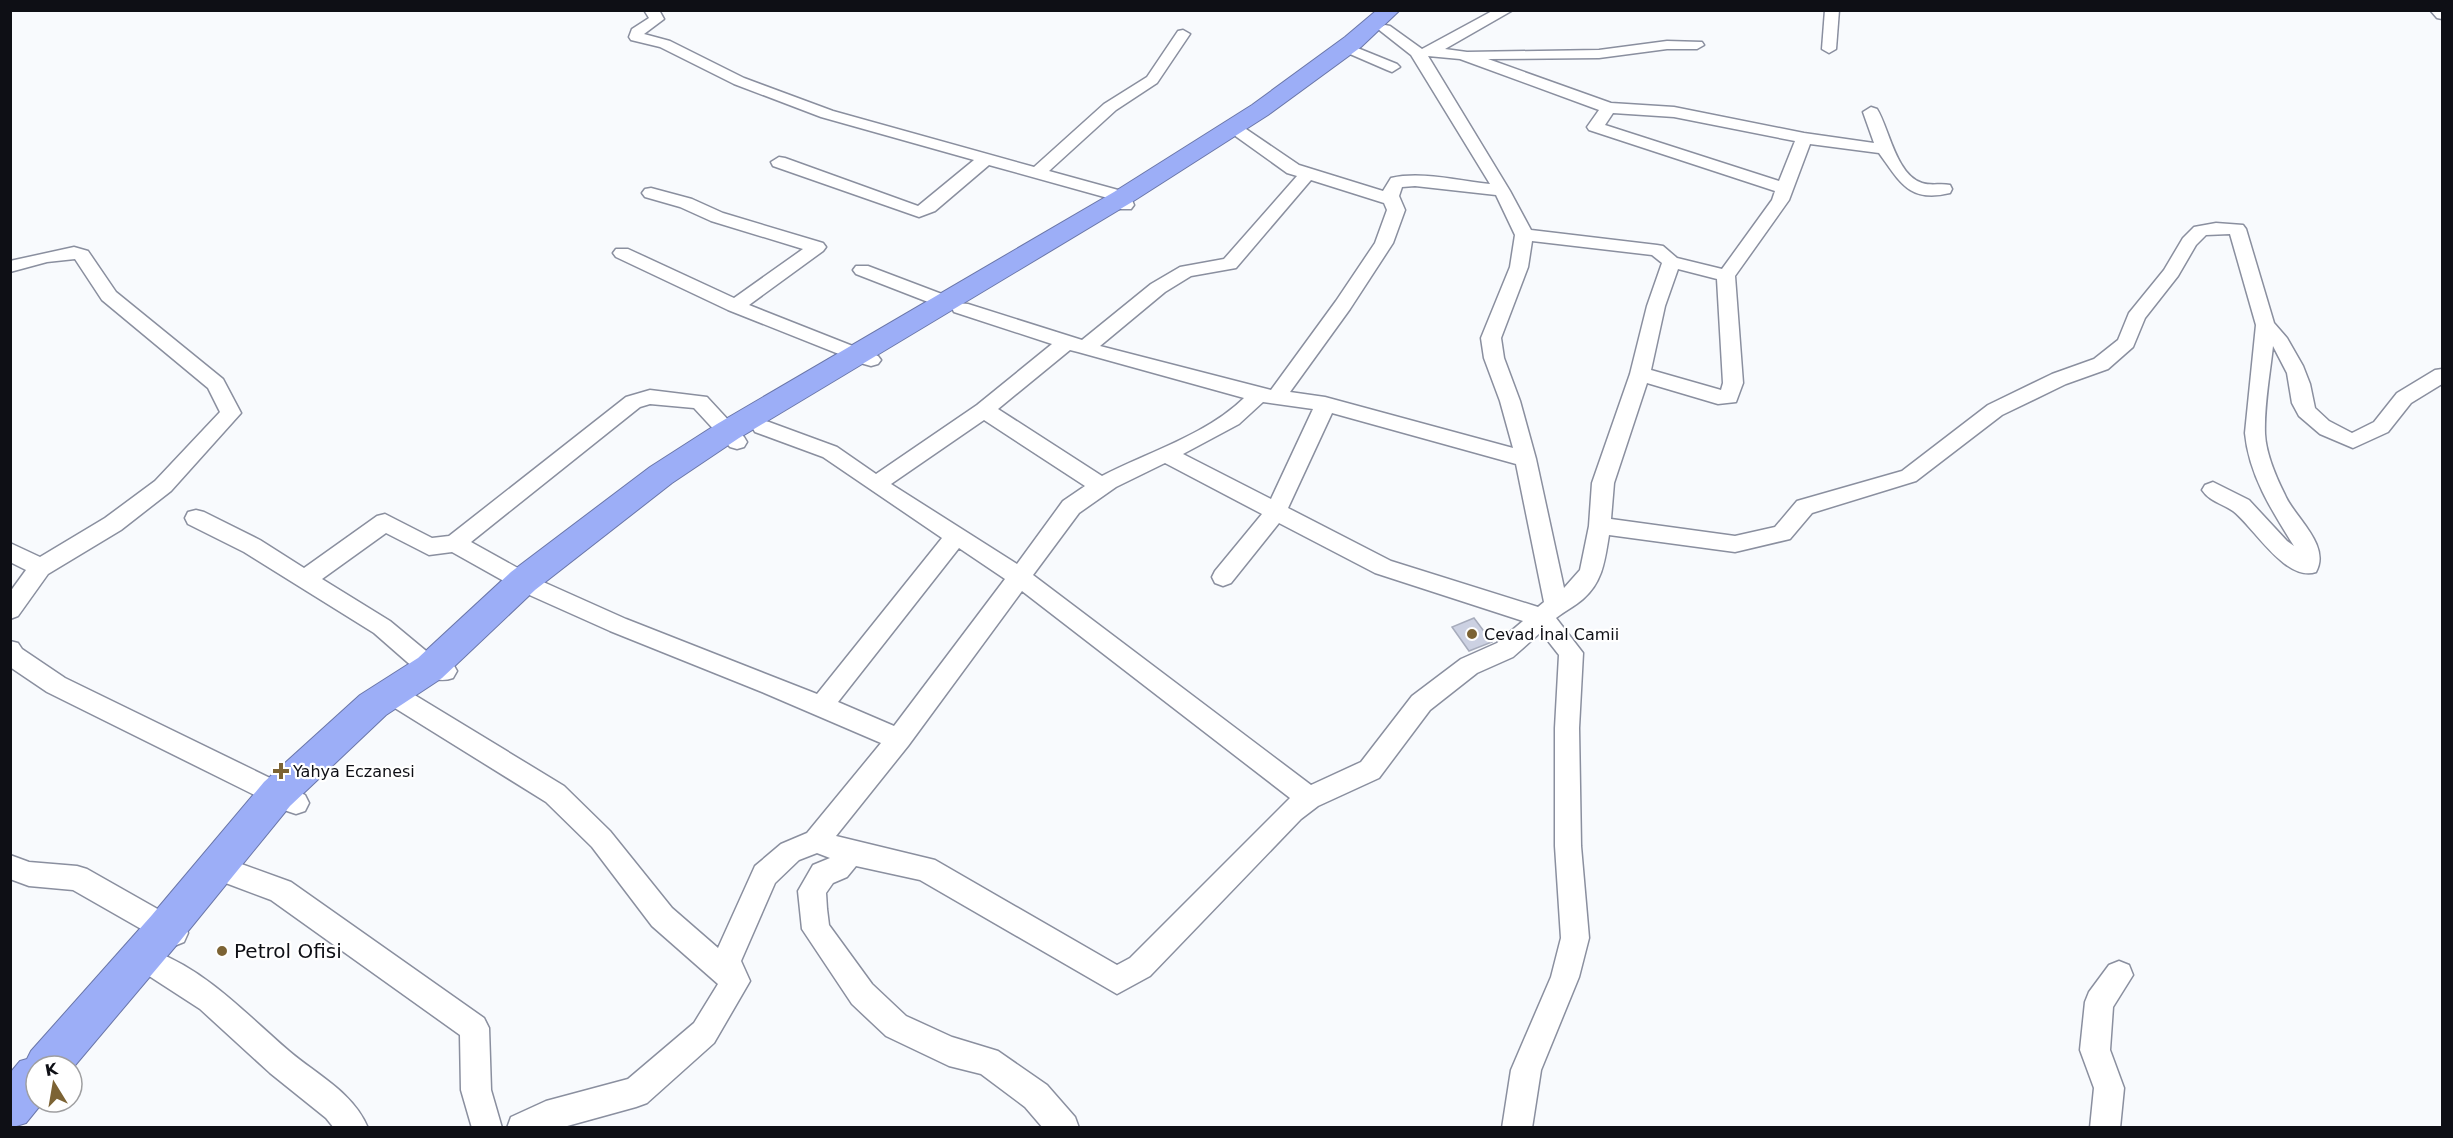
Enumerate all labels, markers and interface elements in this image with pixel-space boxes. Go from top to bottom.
place label: Cevad İnal Camii [1484,625,1619,644]
marker: Cevad İnal Camii [1465,627,1479,641]
place label: Yahya Eczanesi [292,762,415,781]
marker: Yahya Eczanesi [274,764,288,778]
place label: Petrol Ofisi [234,939,342,963]
marker: Petrol Ofisi [215,944,229,958]
north arrow [24,1054,84,1114]
text: K [43,1059,60,1080]

